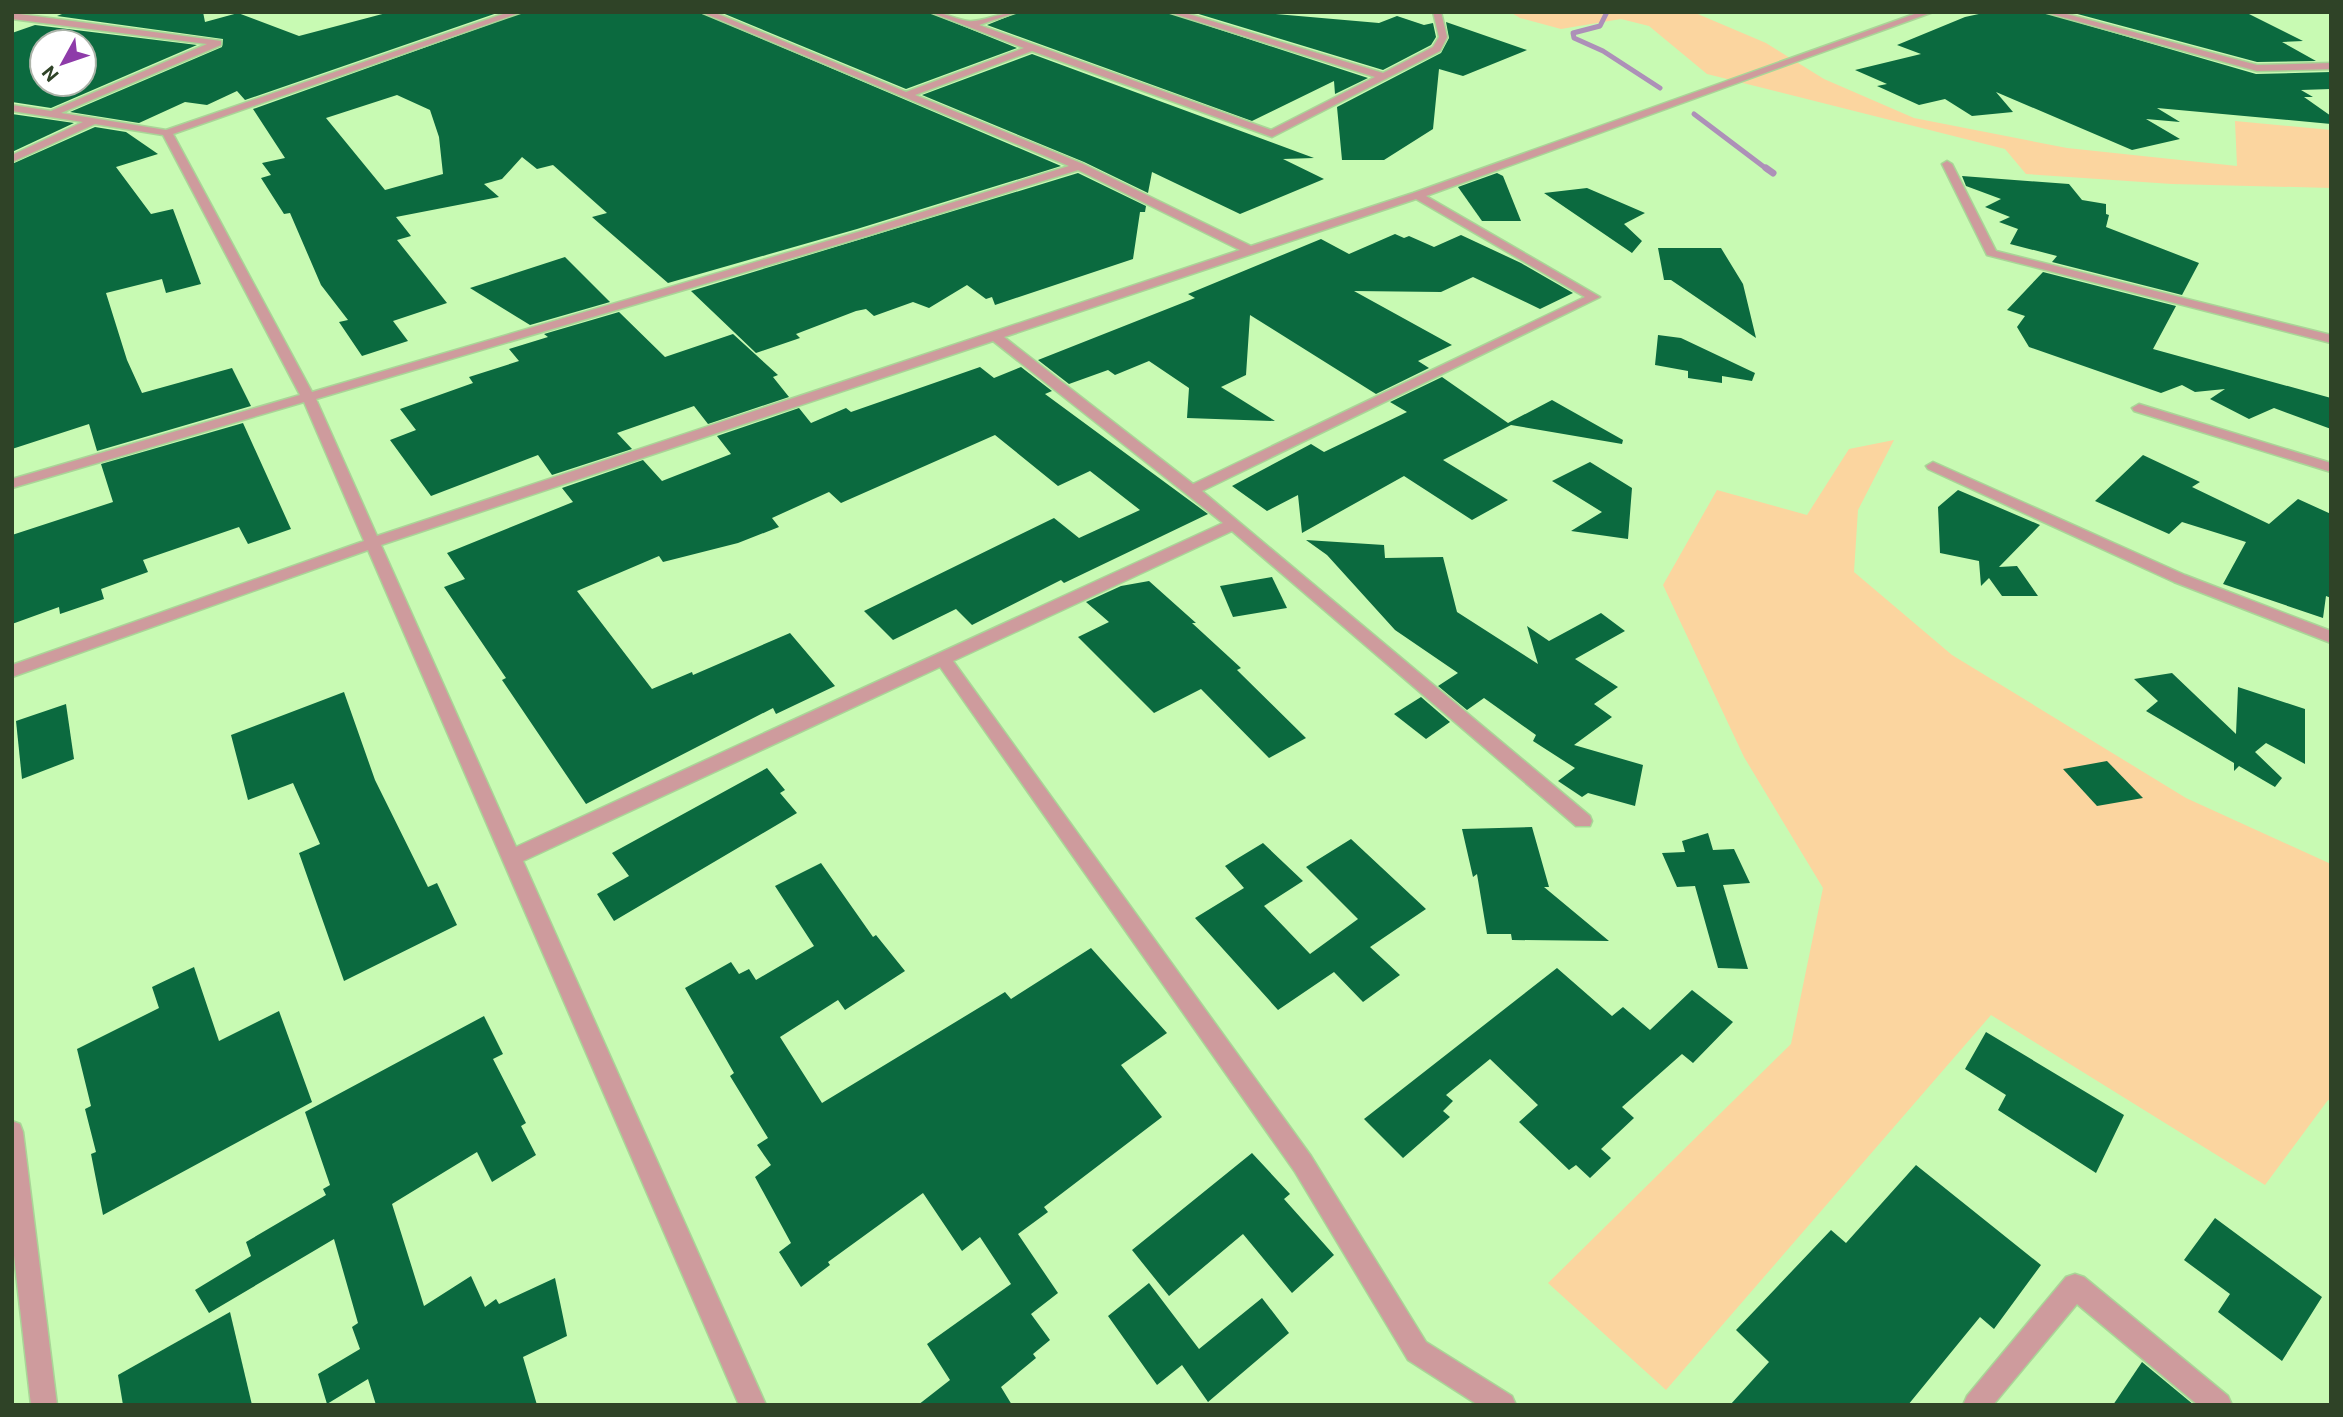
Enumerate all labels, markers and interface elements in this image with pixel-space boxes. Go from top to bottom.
north arrow [28,28,98,98]
text: N [37,61,63,86]

